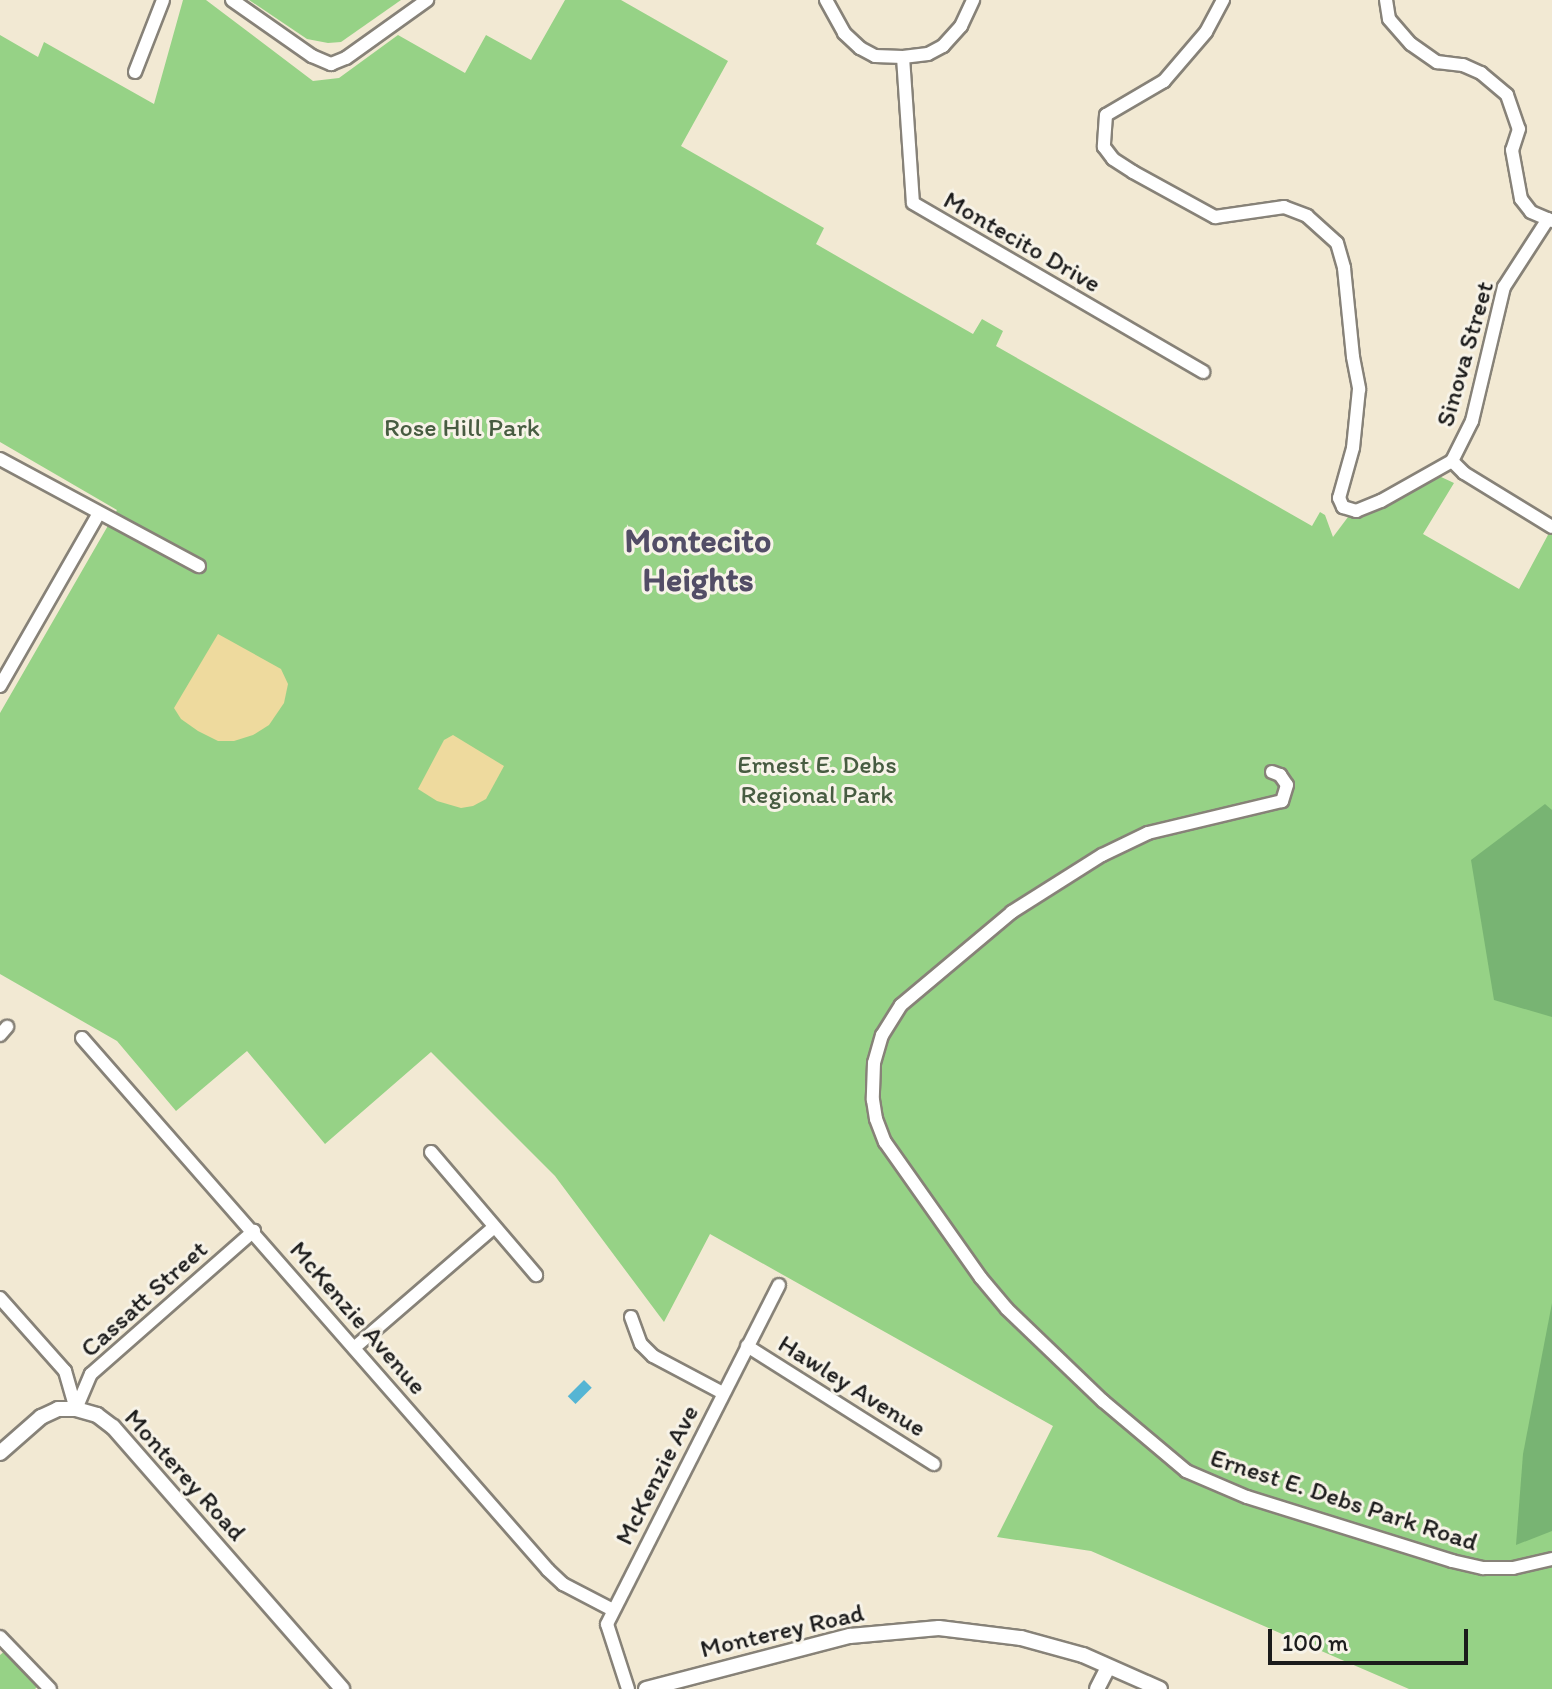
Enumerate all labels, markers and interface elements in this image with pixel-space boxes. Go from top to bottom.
street label: Montecito Drive [938,184,1106,300]
street label: Sinova Street [1429,278,1501,430]
park label: Rose Hill Park [385,412,539,444]
district label: Montecito Heights [625,520,771,600]
park label: Ernest E. Debs Regional Park [737,749,897,810]
street label: Cassatt Street [74,1234,214,1364]
street label: McKenzie Avenue [283,1235,433,1401]
street label: Hawley Avenue [772,1328,932,1444]
street label: McKenzie Ave [608,1400,706,1550]
street label: Monterey Road [117,1402,253,1548]
street label: Ernest E. Debs Park Road [1207,1442,1481,1558]
street label: Monterey Road [697,1597,867,1665]
scale bar [1272,1613,1472,1663]
text: 100 m [1282,1628,1348,1657]

